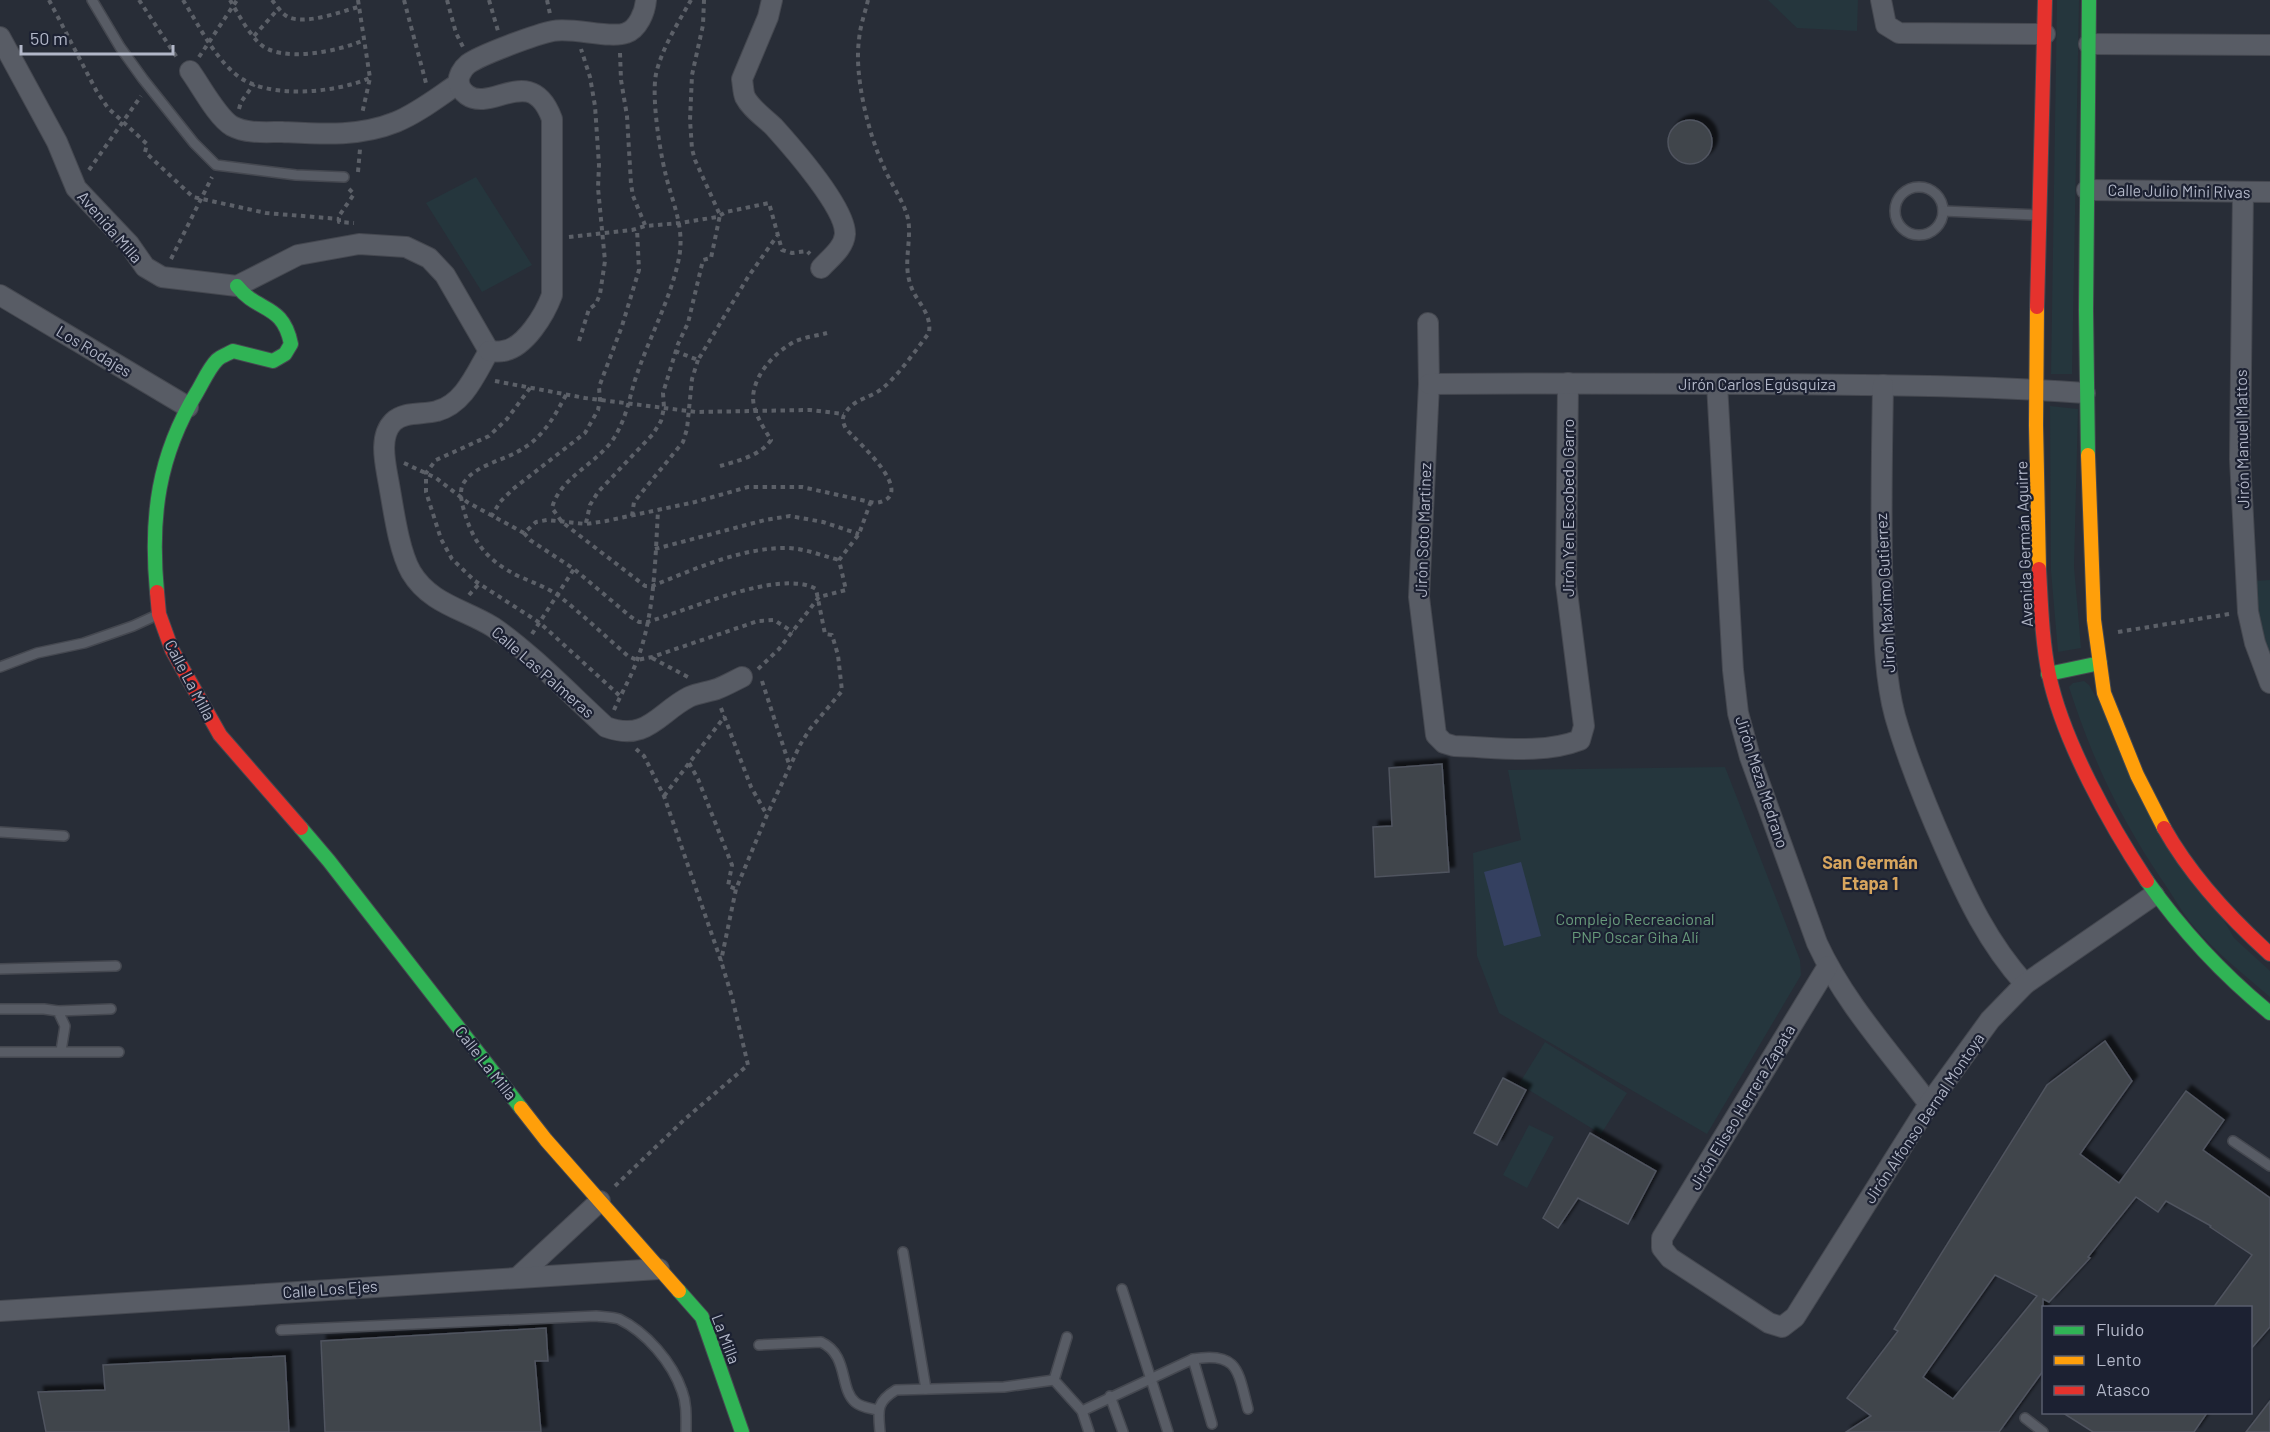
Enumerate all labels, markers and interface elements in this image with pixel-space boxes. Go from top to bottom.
scale bar [21,18,172,56]
text: 50 m [30,27,68,49]
street label: Calle Julio Mini Rivas [2107,180,2251,201]
street label: Avenida Milla [74,187,147,266]
street label: Los Rodajes [53,321,135,380]
street label: Jirón Manuel Mattos [2231,369,2252,509]
street label: Jirón Carlos Egúsquiza [1678,374,1836,393]
street label: Jirón Yen Escobedo Garro [1558,419,1577,597]
street label: Avenida Germán Aguirre [2011,461,2036,627]
street label: Jirón Soto Martinez [1411,462,1434,598]
street label: Jirón Maximo Gutierrez [1871,513,1898,673]
street label: Calle Las Palmeras [488,622,598,721]
street label: Calle La Milla [161,636,220,723]
street label: Jirón Meza Medrano [1732,713,1793,850]
district label: San Germán Etapa 1 [1822,851,1918,894]
park label: Complejo Recreacional PNP Oscar Giha Alí [1555,909,1715,946]
street label: Jirón Eliseo Herrera Zapata [1685,1021,1798,1193]
street label: Calle La Milla [452,1022,521,1103]
street label: Jirón Alfonso Bernal Montoya [1860,1029,1988,1206]
street label: Calle Los Ejes [282,1276,378,1301]
legend [2042,1306,2252,1414]
street label: La Milla [708,1311,745,1366]
text: Fluido [2096,1318,2144,1340]
text: Lento [2096,1348,2142,1370]
text: Atasco [2096,1378,2150,1400]

